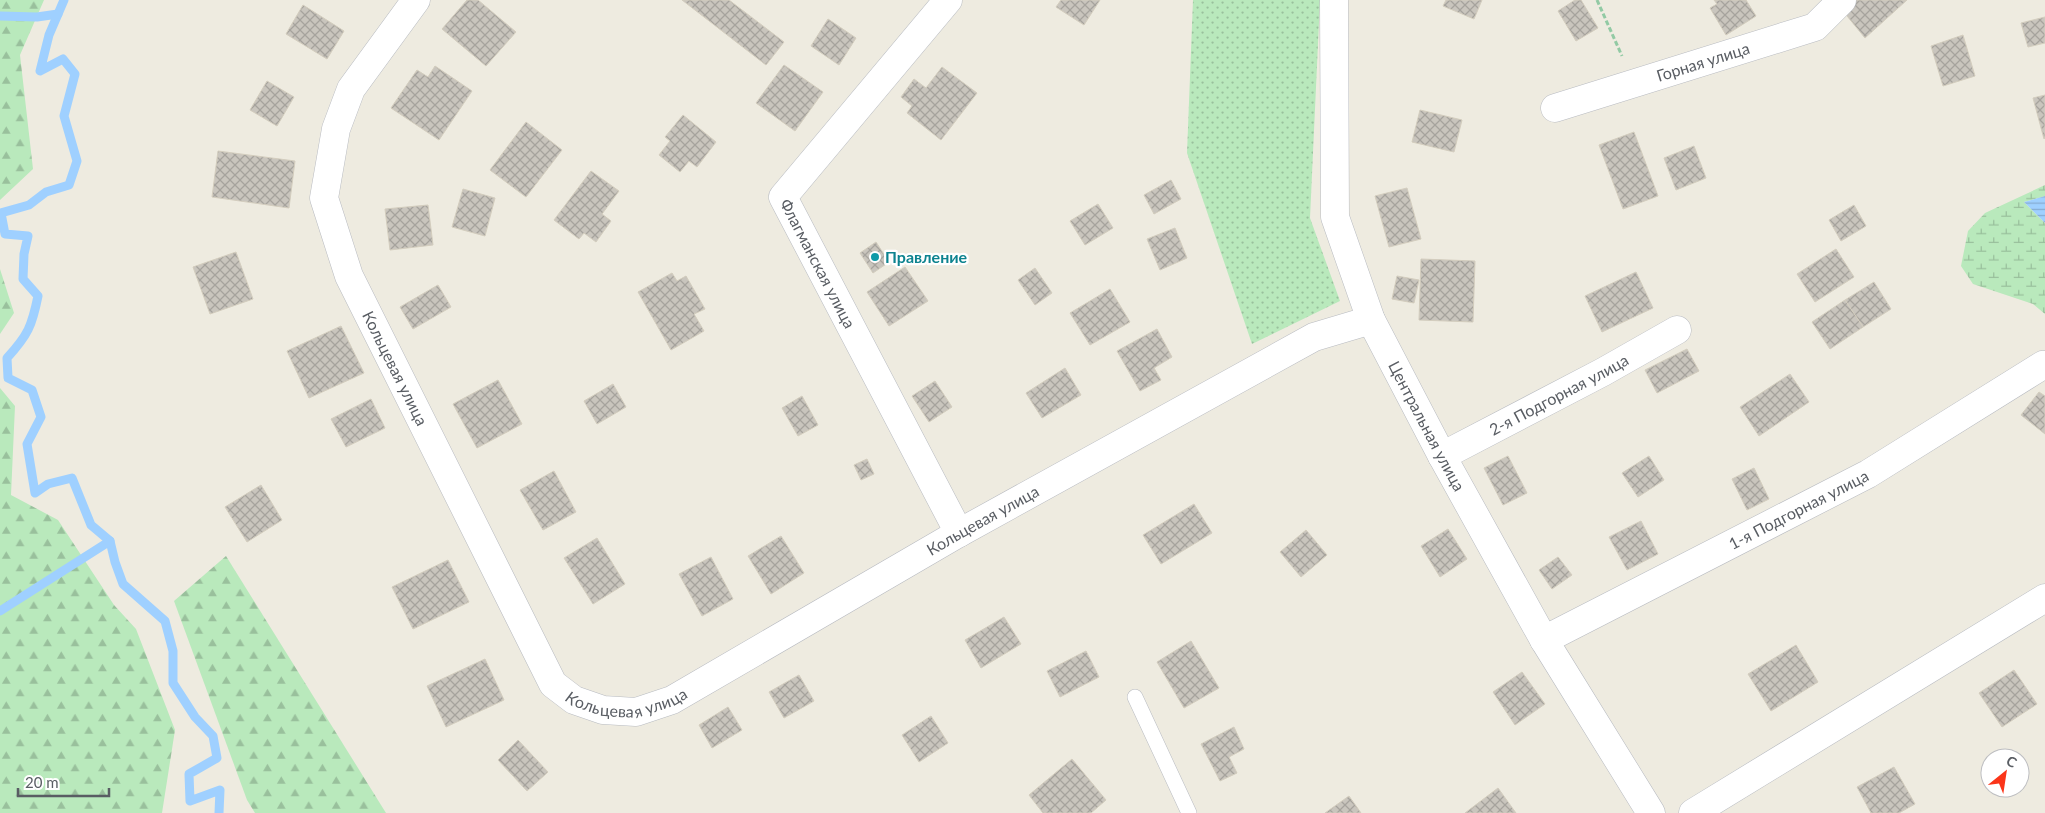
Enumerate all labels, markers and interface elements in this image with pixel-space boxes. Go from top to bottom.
street label: Горная улица [1654,38,1752,85]
street label: Флагманская улица [777,195,860,331]
place label: Правление [885,247,968,266]
marker: Правление [869,251,881,263]
street label: Кольцевая улица [359,308,432,428]
street label: 2-я Подгорная улица [1486,350,1631,439]
street label: Центральная улица [1385,358,1469,494]
street label: 1-я Подгорная улица [1725,465,1871,553]
street label: Кольцевая улица [923,481,1042,559]
street label: Кольцевая улица [565,678,691,700]
text: Кольцевая улица [562,683,690,721]
north arrow [1980,748,2030,798]
text: С [2003,752,2021,771]
scale bar [18,766,109,798]
text: 20 m [25,773,59,791]

